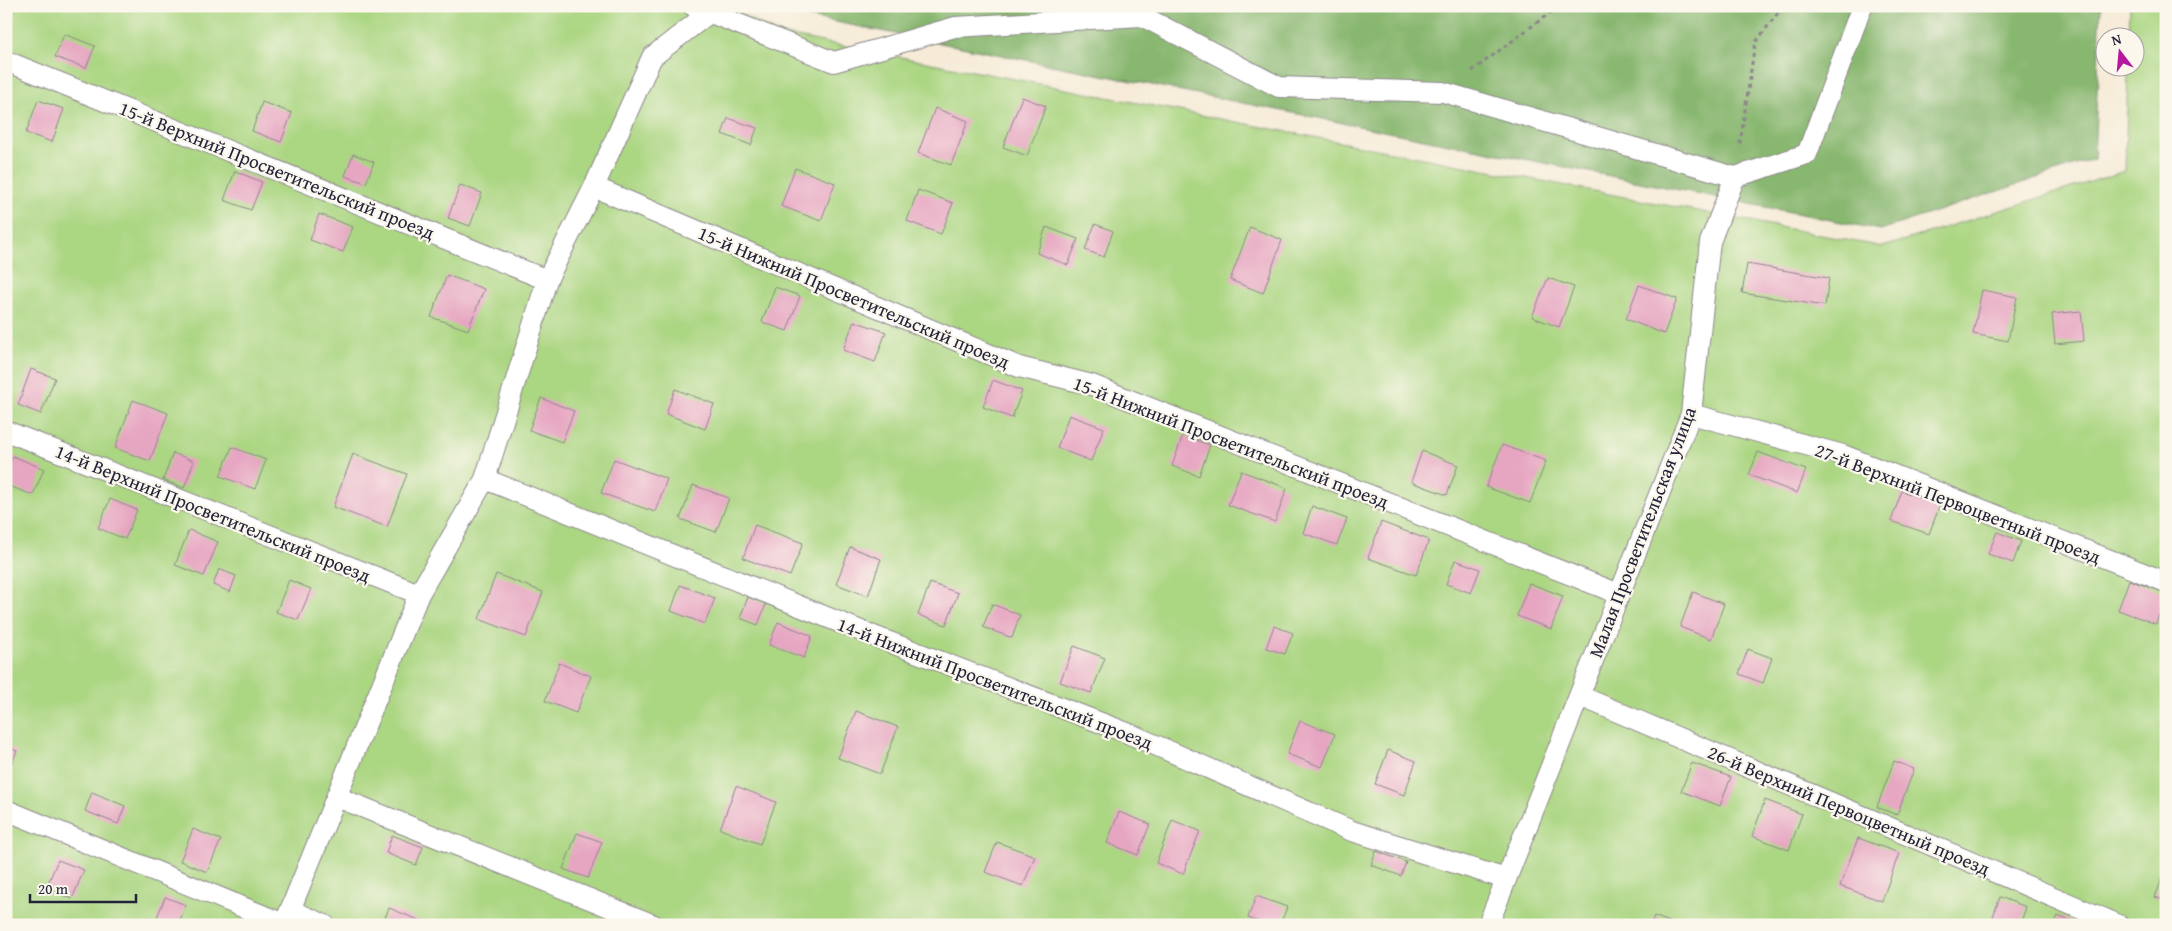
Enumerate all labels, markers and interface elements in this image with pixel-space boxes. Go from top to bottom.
north arrow [2094,28,2144,78]
text: N [2109,28,2124,50]
street label: 15-й Верхний Просветительский проезд [115,94,439,246]
street label: 15-й Нижний Просветительский проезд [694,218,1014,376]
street label: 15-й Нижний Просветительский проезд [1069,369,1393,515]
street label: Малая Просветительская улица [1581,403,1703,661]
street label: 27-й Верхний Первоцветный проезд [1811,435,2105,571]
street label: 14-й Верхний Просветительский проезд [51,437,375,589]
street label: 14-й Нижний Просветительский проезд [833,610,1157,756]
street label: 26-й Верхний Первоцветный проезд [1704,738,1994,882]
scale bar [30,871,136,903]
text: 20 m [38,878,69,899]

